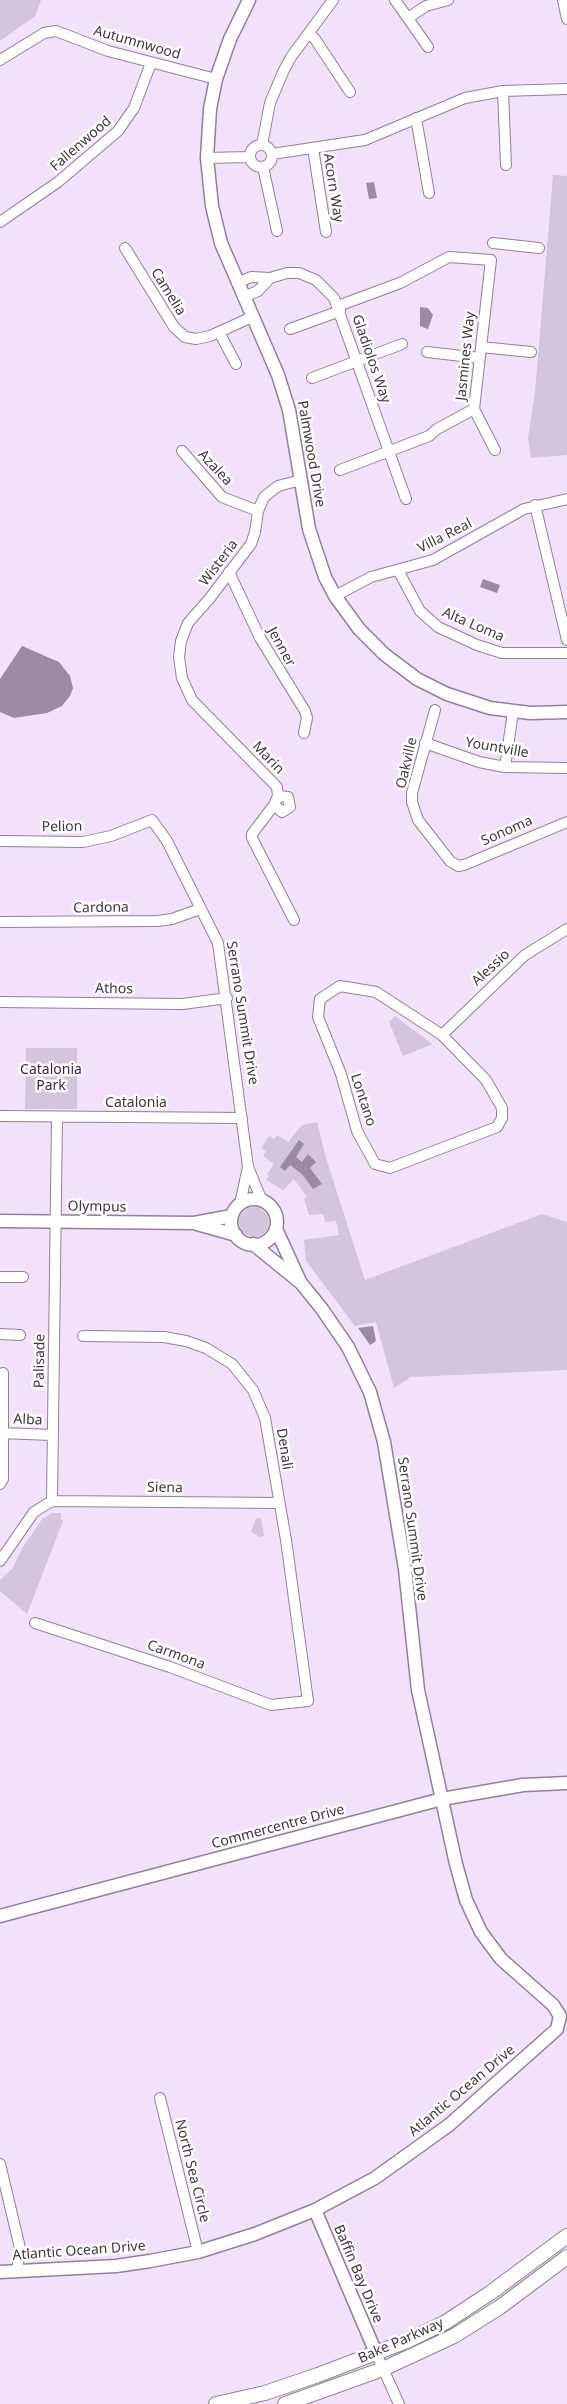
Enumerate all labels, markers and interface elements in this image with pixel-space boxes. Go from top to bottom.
street label: Autumnwood [92,23,182,63]
street label: Fallenwood [47,113,115,175]
street label: Acorn Way [319,152,347,224]
street label: Camelia [147,265,189,319]
street label: Jasmines Way [453,311,479,401]
street label: Gladiolos Way [348,313,394,405]
street label: Palmwood Drive [293,399,329,509]
street label: Azalea [194,447,236,489]
street label: Villa Real [415,515,475,557]
street label: Wisteria [196,537,242,589]
street label: Alta Loma [439,604,507,646]
street label: Jenner [263,624,299,670]
street label: Yountville [464,734,530,762]
street label: Oakville [393,736,421,790]
street label: Marin [249,738,287,778]
street label: Sonoma [479,812,535,850]
street label: Pelion [42,818,82,836]
street label: Cardona [73,899,129,917]
street label: Serrano Summit Drive [222,940,262,1086]
street label: Alessio [468,946,514,990]
street label: Athos [95,980,133,998]
park label: Catalonia Park [20,1062,82,1094]
street label: Lontano [347,1071,379,1129]
street label: Catalonia [105,1095,167,1111]
street label: Olympus [67,1198,127,1216]
street label: Palisade [31,1334,49,1388]
street label: Alba [13,1411,43,1429]
street label: Denali [272,1427,296,1471]
street label: Serrano Summit Drive [394,1456,430,1602]
street label: Siena [147,1479,183,1497]
street label: Carmona [145,1637,207,1673]
street label: Commercentre Drive [210,1801,346,1853]
street label: Atlantic Ocean Drive [405,2042,519,2140]
street label: North Sea Circle [171,2118,213,2224]
street label: Baffin Bay Drive [330,2222,386,2326]
street label: Atlantic Ocean Drive [12,2238,146,2264]
street label: Bake Parkway [356,2315,446,2367]

